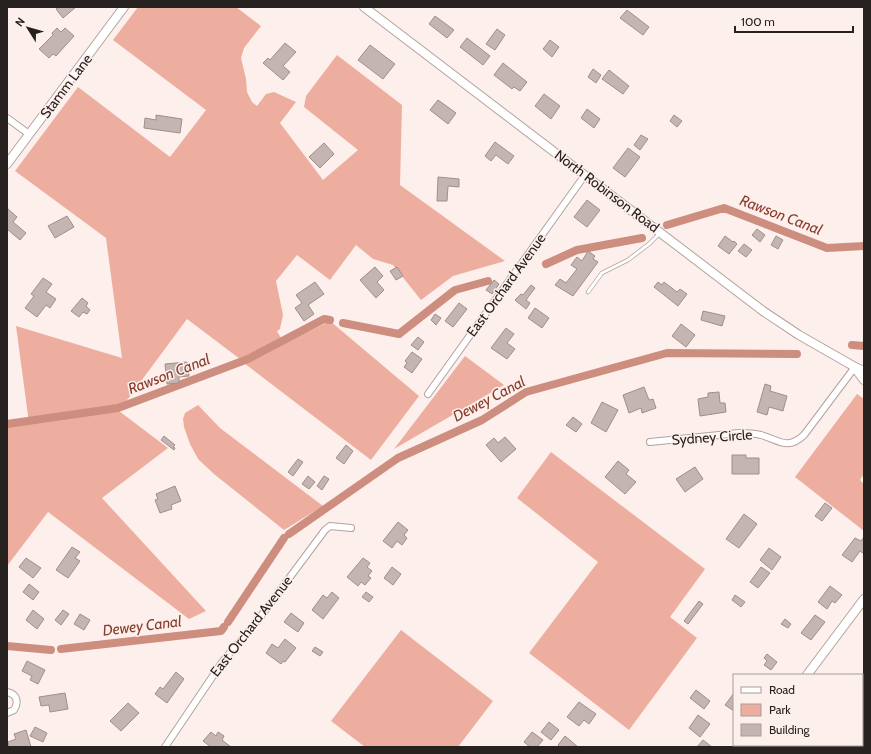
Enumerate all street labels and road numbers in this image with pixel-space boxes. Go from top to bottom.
street label: Stamm Lane [36,50,96,122]
street label: North Robinson Road [551,146,663,236]
street label: East Orchard Avenue [462,230,550,340]
street label: Sydney Circle [671,425,753,449]
street label: East Orchard Avenue [206,572,296,680]

